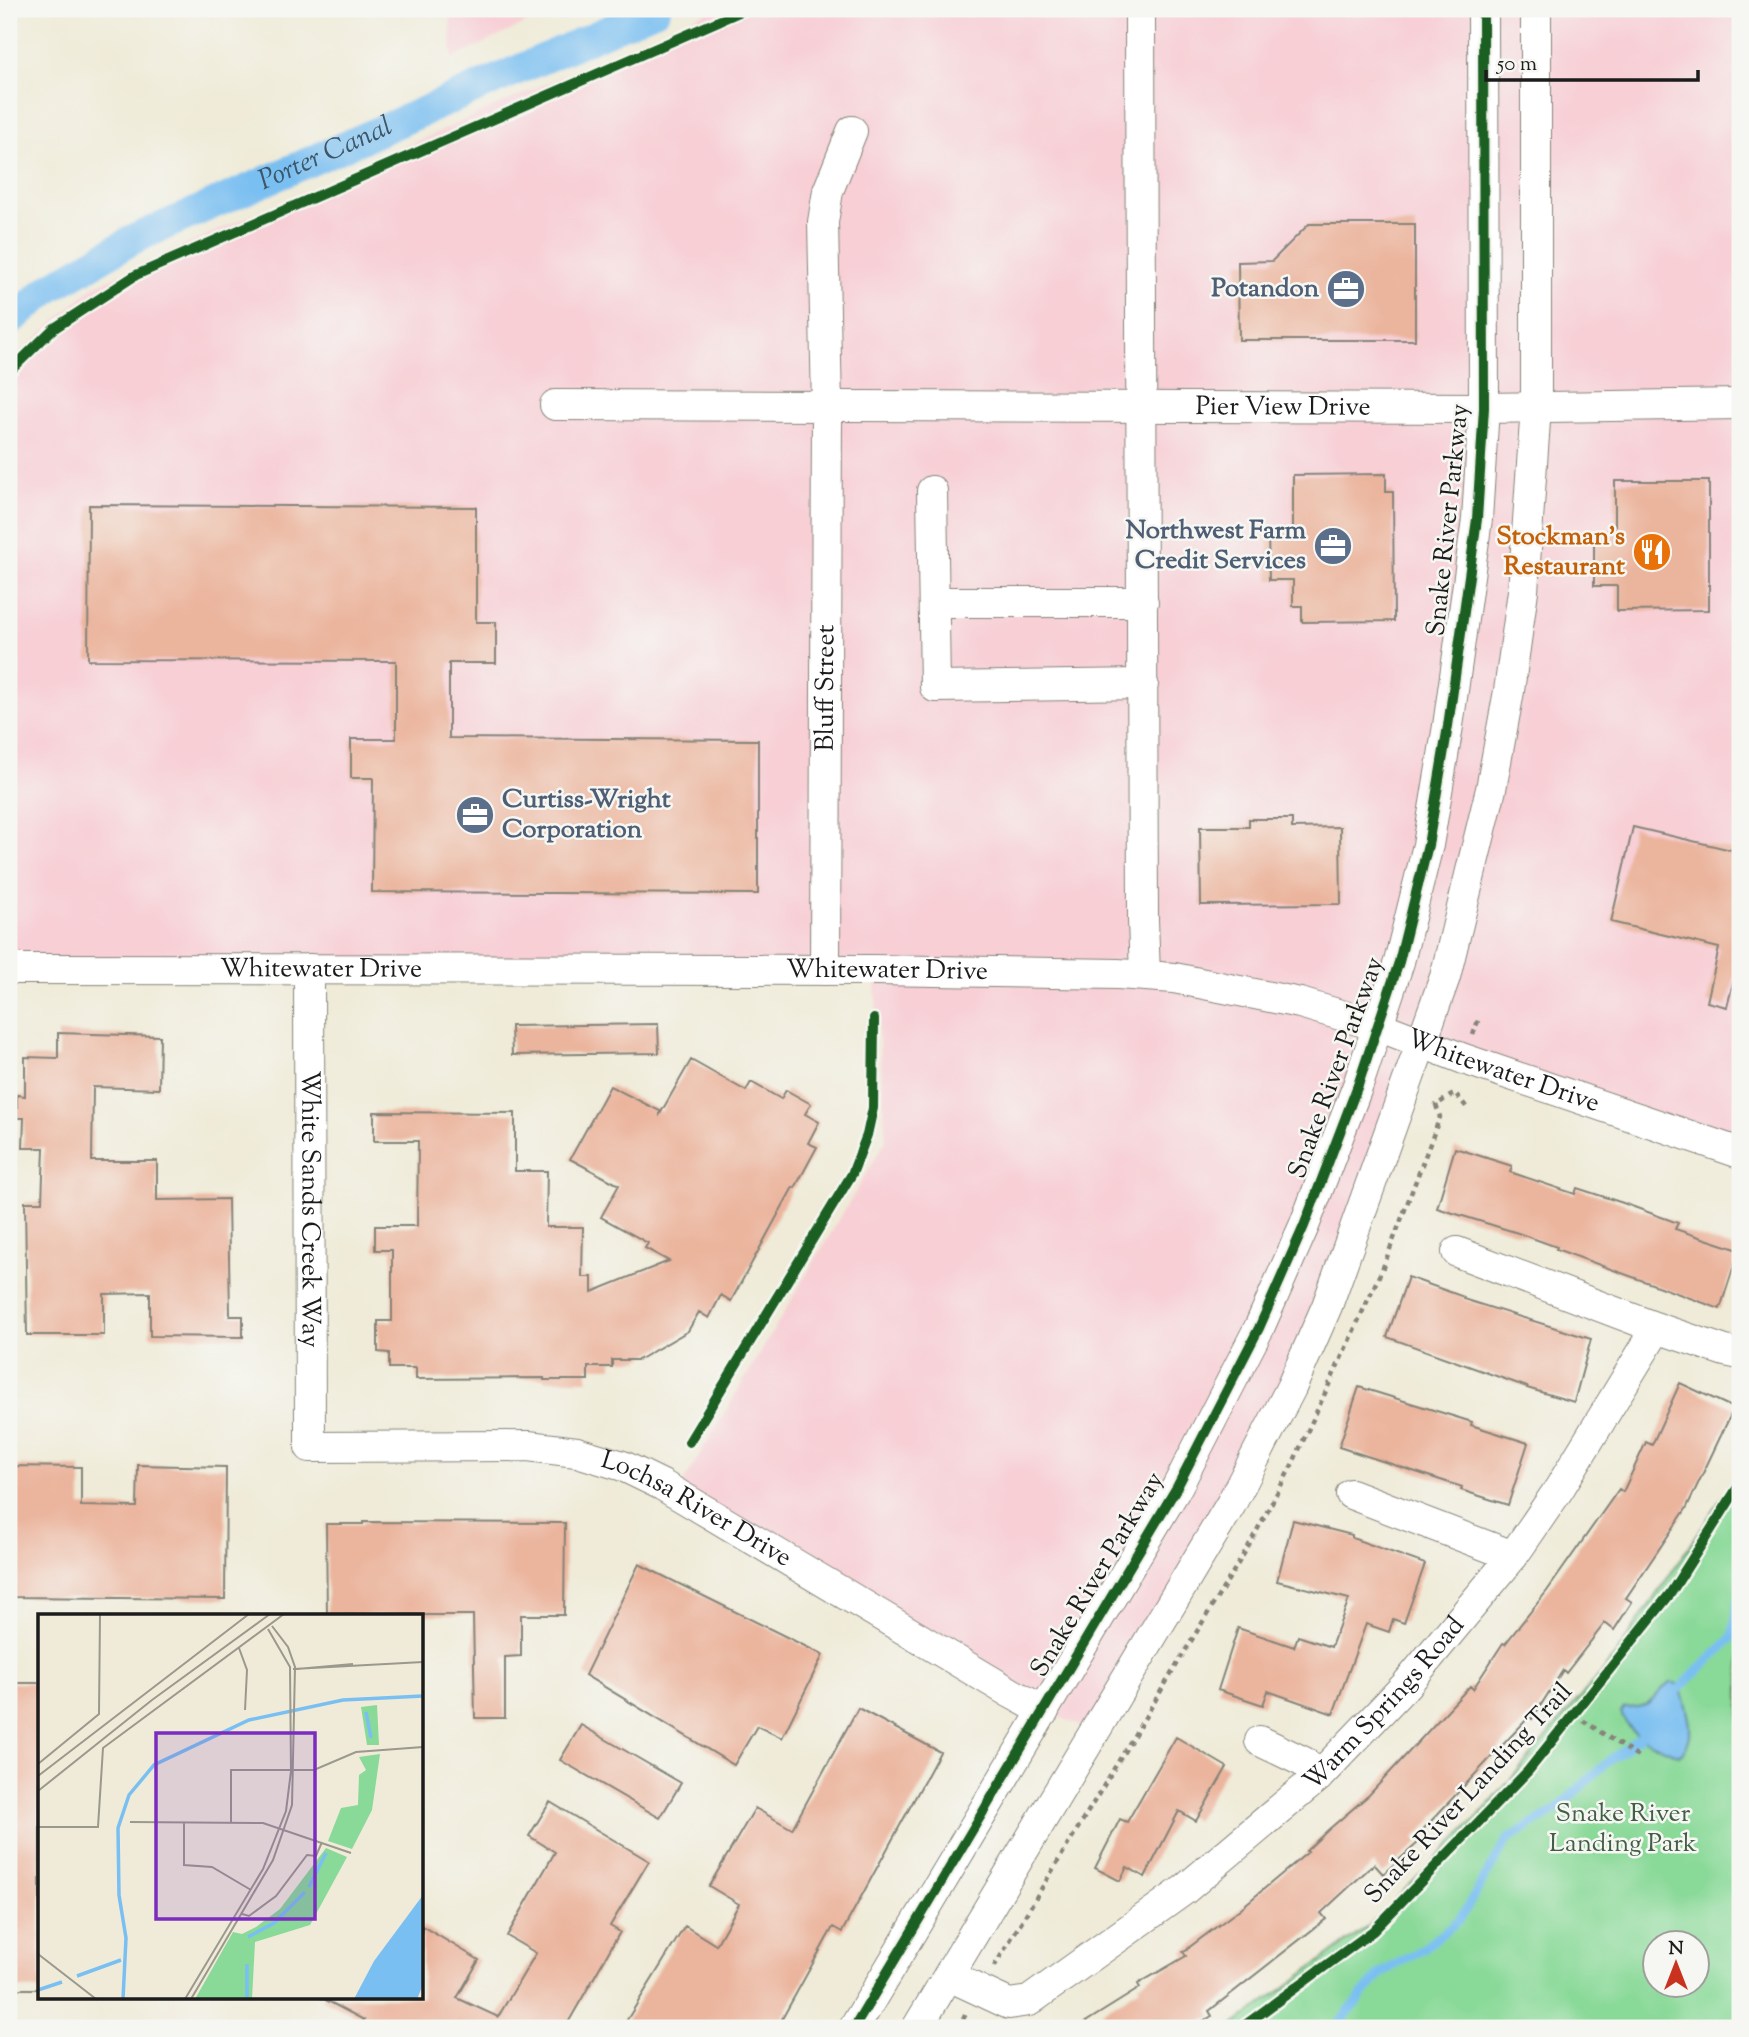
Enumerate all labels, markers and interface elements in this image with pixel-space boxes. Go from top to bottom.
scale bar [1486,38,1698,82]
text: 50 m [1496,50,1537,80]
water label: Porter Canal [252,107,399,202]
office icon: Potandon [1325,268,1367,310]
place label: Potandon [1211,271,1320,308]
street label: Pier View Drive [1195,389,1371,426]
street label: Snake River Parkway [1418,402,1480,638]
place label: Northwest Farm Credit Services [1125,513,1306,580]
place label: Stockman's Restaurant [1496,519,1625,586]
office icon: Northwest Farm Credit Services [1312,525,1354,567]
restaurant icon: Stockman's Restaurant [1631,531,1673,573]
street label: Bluff Street [807,624,845,751]
place label: Curtiss-Wright Corporation [502,782,671,849]
office icon: Curtiss-Wright Corporation [454,794,496,836]
street label: Whitewater Drive [220,951,422,988]
street label: Whitewater Drive [786,951,988,990]
street label: Snake River Parkway [1280,952,1394,1184]
street label: Whitewater Drive [1401,1020,1604,1122]
street label: White Sands Creek Way [291,1070,328,1348]
street label: Lochsa River Drive [596,1442,798,1577]
street label: Snake River Parkway [1022,1465,1174,1685]
street label: Warm Springs Road [1295,1608,1474,1800]
inset map [38,1614,424,1998]
street label: Snake River Landing Trail [1356,1675,1582,1913]
park label: Snake River Landing Park [1549,1796,1697,1863]
north arrow [1640,1928,1710,1998]
text: N [1668,1936,1684,1963]

